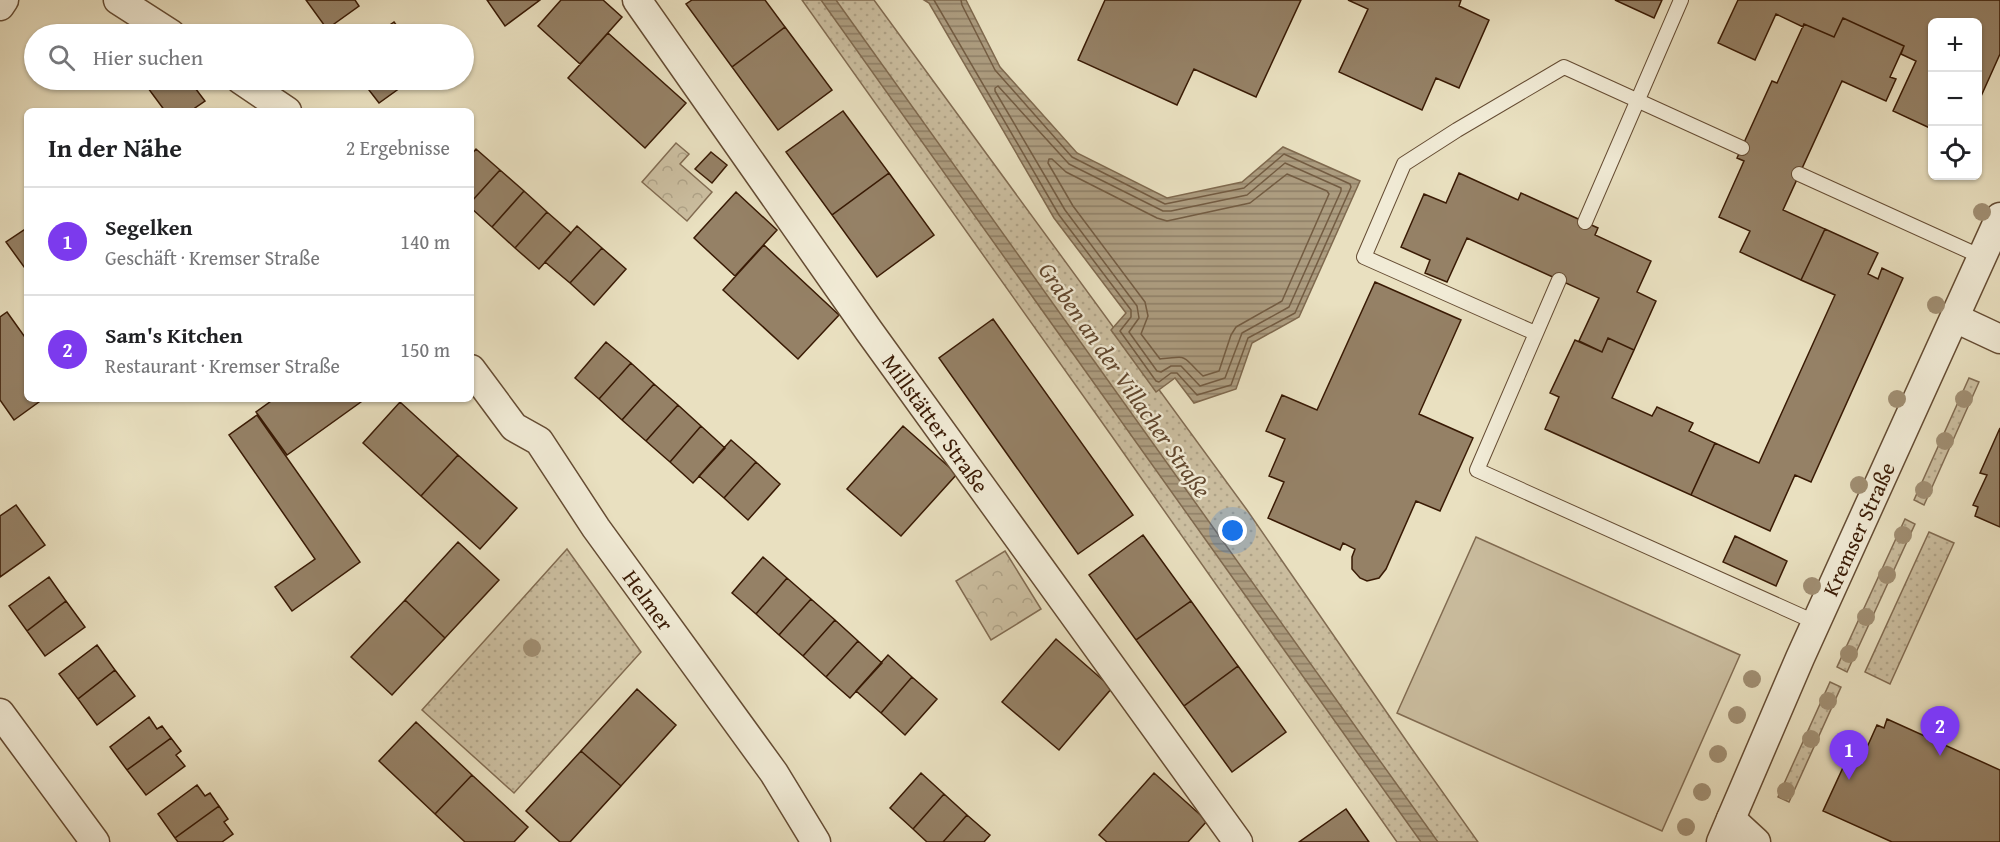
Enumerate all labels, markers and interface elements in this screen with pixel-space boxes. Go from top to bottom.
map controls [1928,18,1982,180]
button: + [1928,18,1982,72]
search box [24,24,474,90]
icon: search [45,41,78,74]
text: Hier suchen [93,41,203,73]
button: − [1928,72,1982,126]
button: locate [1928,126,1982,180]
text: In der Nähe [48,128,182,167]
text: 2 Ergebnisse [346,133,450,162]
text: Segelken [105,211,192,243]
text: 1 [62,227,73,256]
text: 140 m [400,227,450,256]
text: Geschäft · Kremser Straße [105,243,320,272]
water label: Graben an der Villacher Straße [1030,255,1220,505]
text: Sam's Kitchen [105,319,243,351]
text: 2 [62,335,73,364]
text: 150 m [400,335,450,364]
street label: Millstätter Straße [875,347,997,499]
text: Restaurant · Kremser Straße [105,351,340,380]
street label: Kremser Straße [1814,457,1903,601]
your location [1218,516,1247,545]
street label: Helmer [615,563,681,637]
pin: 2 [1920,706,1960,756]
pin: 1 [1830,730,1868,780]

